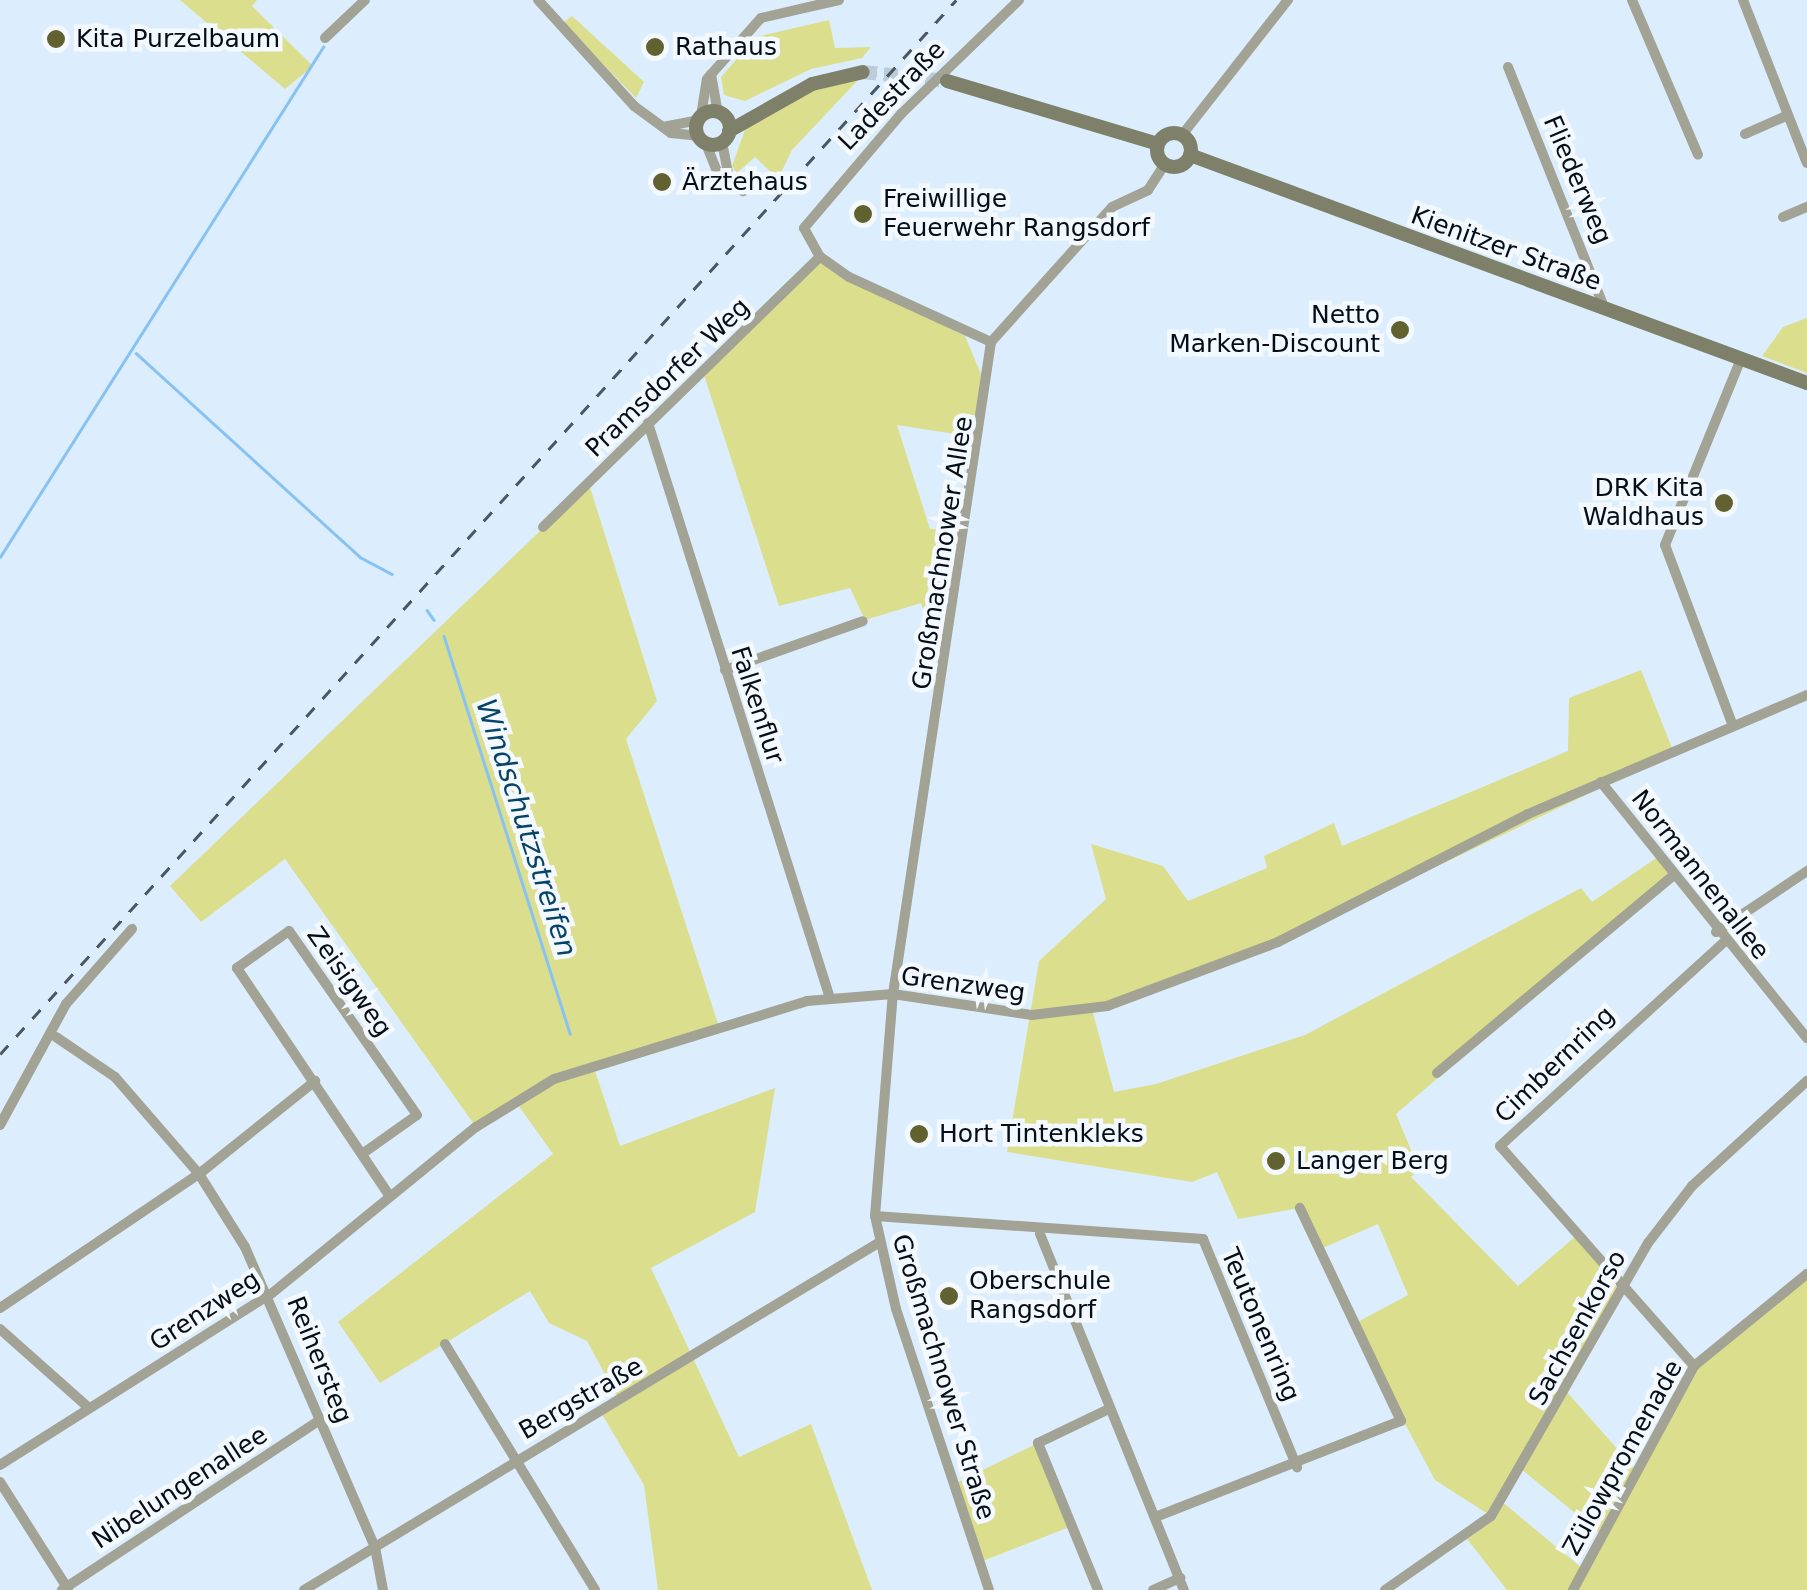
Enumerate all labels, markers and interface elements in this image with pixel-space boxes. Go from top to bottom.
place label: Kita Purzelbaum [76,24,280,54]
marker: Kita Purzelbaum [45,28,67,50]
place label: Rathaus [675,32,777,62]
street label: Ladestraße [833,35,951,157]
marker: Rathaus [644,36,666,58]
street label: Fliederweg [1536,111,1618,249]
place label: Ärztehaus [682,167,808,197]
marker: Ärztehaus [651,171,673,193]
place label: Freiwillige Feuerwehr Rangsdorf [883,185,1150,244]
street label: Kienitzer Straße [1407,201,1605,297]
marker: Freiwillige Feuerwehr Rangsdorf [852,203,874,225]
street label: Pramsdorfer Weg [580,292,756,464]
place label: Netto Marken-Discount [1169,301,1380,360]
marker: Netto Marken-Discount [1389,319,1411,341]
street label: Großmachnower Allee [907,414,979,692]
place label: DRK Kita Waldhaus [1583,474,1704,533]
marker: DRK Kita Waldhaus [1713,492,1735,514]
street label: Falkenflur [724,643,790,767]
water label: Windschutzstreifen [468,695,584,961]
street label: Normannenallee [1625,784,1775,966]
street label: Zeisigweg [300,921,398,1043]
street label: Grenzweg [899,961,1027,1009]
street label: Cimbernring [1489,1001,1621,1129]
place label: Hort Tintenkleks [939,1119,1144,1149]
marker: Hort Tintenkleks [908,1123,930,1145]
place label: Langer Berg [1296,1146,1449,1176]
marker: Langer Berg [1265,1150,1287,1172]
street label: Großmachnower Straße [885,1231,1001,1523]
street label: Teutonenring [1214,1244,1306,1406]
street label: Sachsenkorso [1523,1245,1633,1411]
street label: Grenzweg [144,1264,266,1358]
place label: Oberschule Rangsdorf [969,1267,1111,1326]
marker: Oberschule Rangsdorf [938,1285,960,1307]
street label: Reihersteg [280,1292,358,1428]
street label: Bergstraße [514,1352,648,1446]
street label: Zülowpromenade [1557,1355,1689,1561]
street label: Nibelungenallee [87,1420,273,1556]

